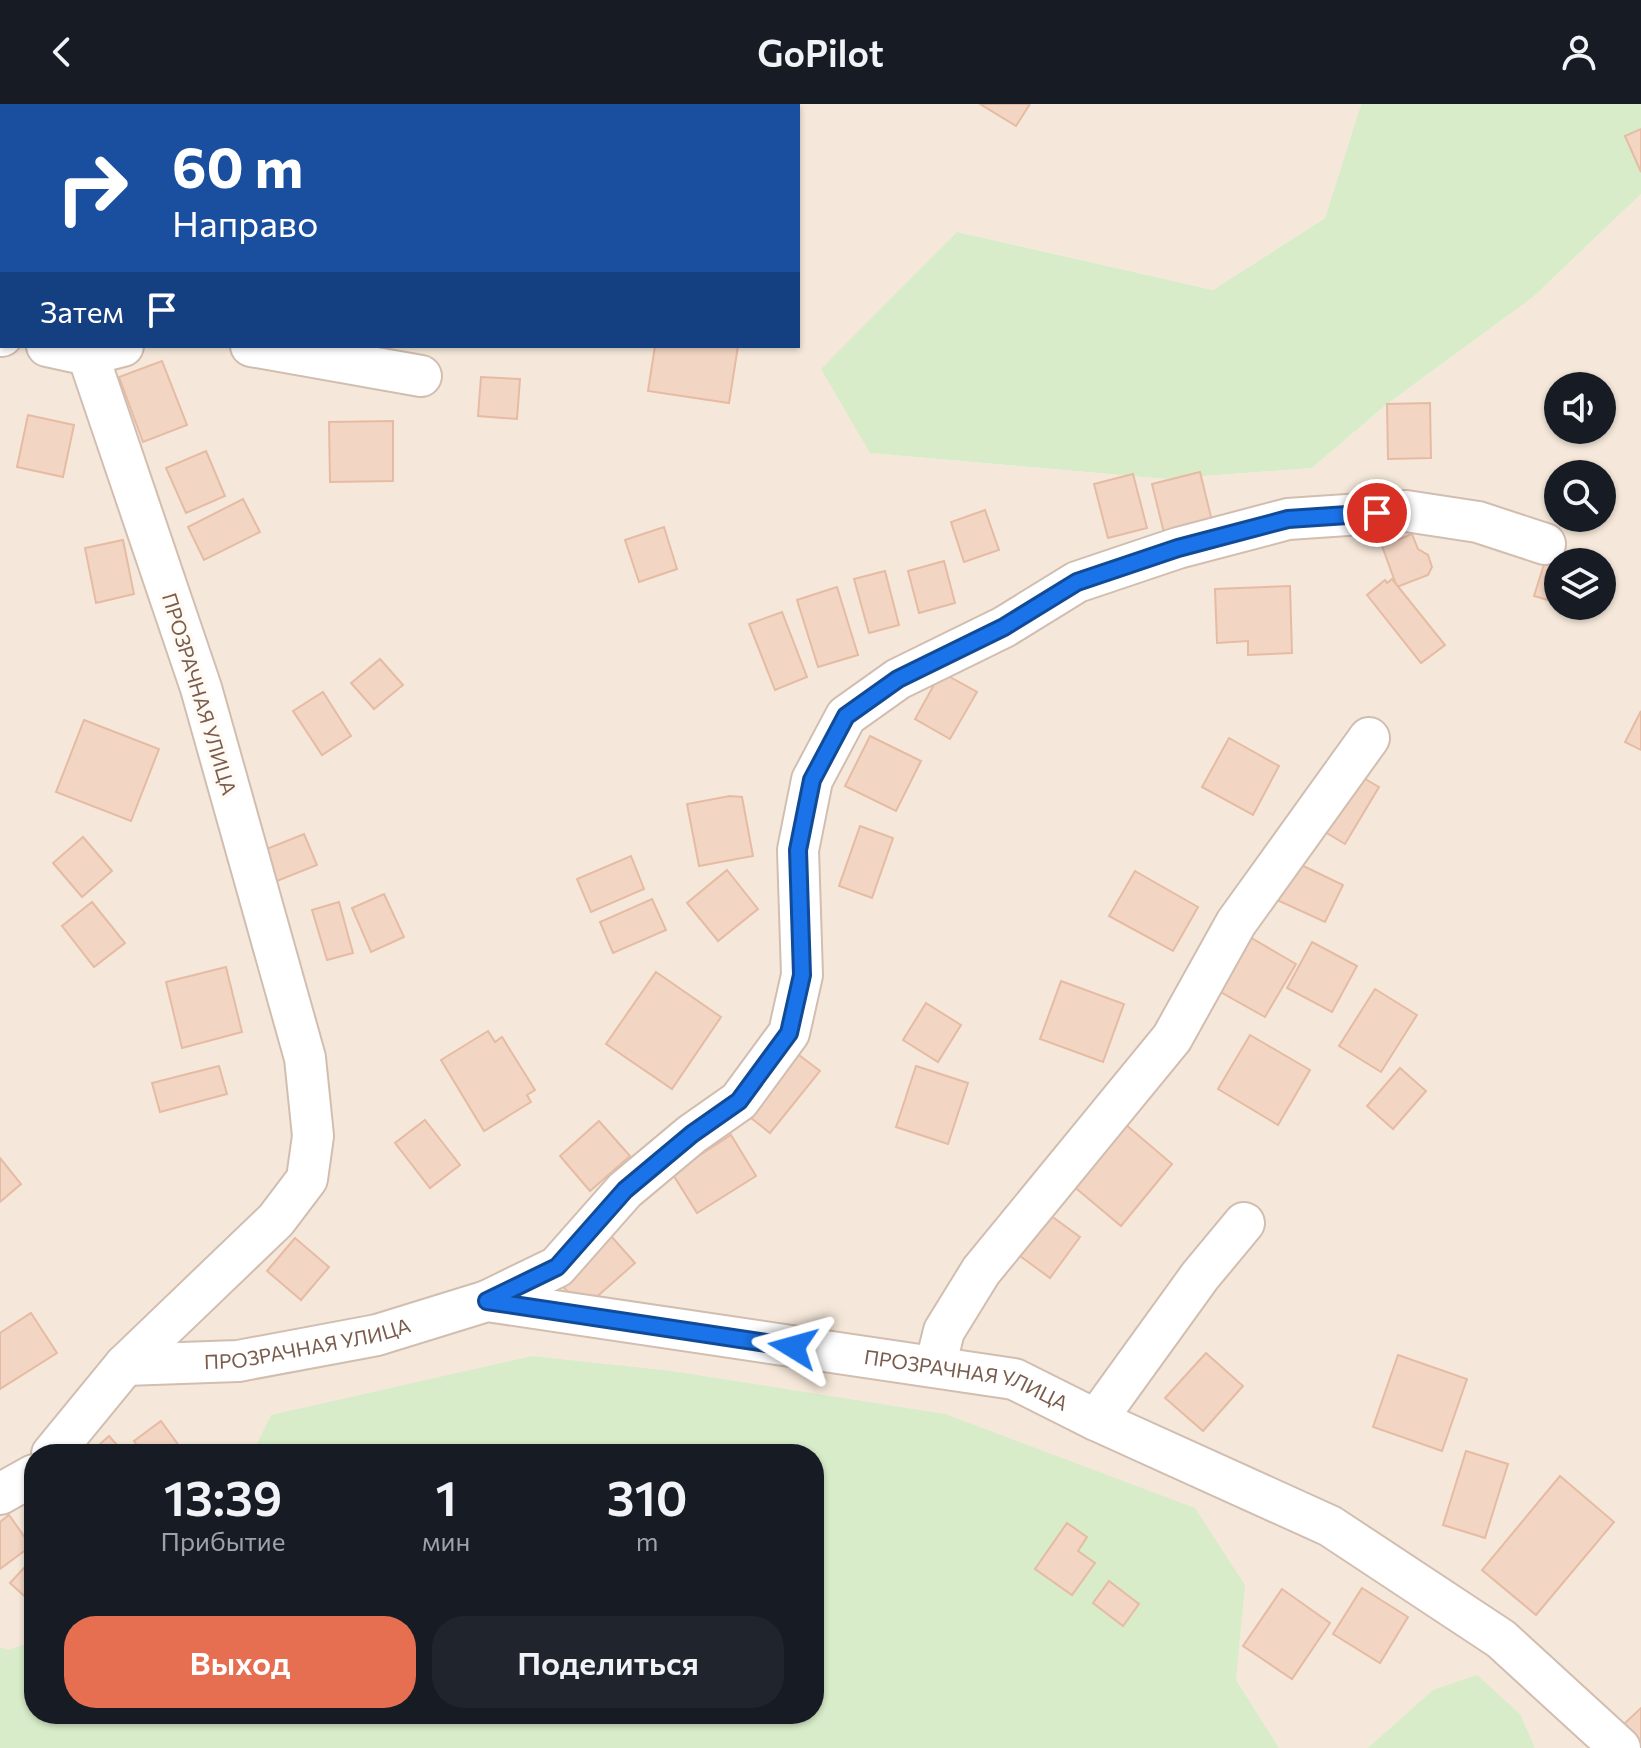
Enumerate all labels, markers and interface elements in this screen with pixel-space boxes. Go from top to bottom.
icon: back [40,30,84,74]
text: GoPilot [757,30,884,74]
icon: person [1557,30,1601,74]
text: 60 m [172,131,303,200]
icon: right [40,136,144,240]
text: Направо [172,200,318,244]
icon: arrive [140,288,184,332]
text: Затем [40,292,124,329]
map controls [1544,372,1616,620]
button: sound [1544,372,1616,444]
button: search [1544,460,1616,532]
pin [1343,479,1411,547]
icon: arrive [1355,491,1399,535]
button: layers [1544,548,1616,620]
street label: ПРОЗРАЧНАЯ УЛИЦА [158,590,242,798]
position arrow [751,1305,835,1389]
street label: ПРОЗРАЧНАЯ УЛИЦА [204,1312,413,1373]
street label: ПРОЗРАЧНАЯ УЛИЦА [863,1344,1072,1415]
text: 13:39 [164,1467,282,1526]
text: 1 [435,1467,457,1526]
text: 310 [607,1467,687,1526]
text: Прибытие [160,1525,285,1556]
text: мин [422,1525,470,1556]
text: m [636,1525,658,1556]
button: Выход [64,1616,416,1708]
button: Поделиться [432,1616,784,1708]

